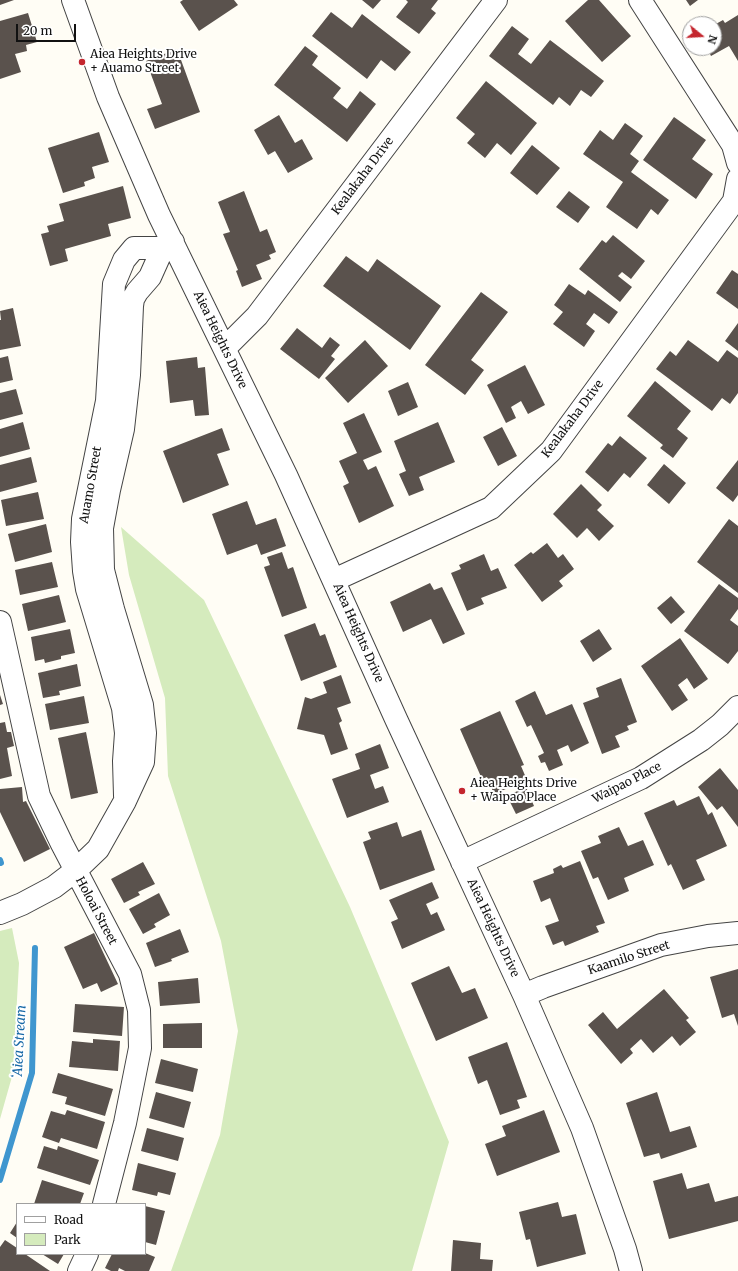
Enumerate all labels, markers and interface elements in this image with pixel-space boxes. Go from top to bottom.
scale bar [18,16,78,42]
north arrow [682,16,722,56]
text: 20 m [23,23,52,38]
text: N [704,33,720,46]
place label: Aiea Heights Drive + Auamo Street [90,48,197,76]
marker: Aiea Heights Drive + Auamo Street [77,57,87,67]
street label: Kealakaha Drive [329,134,397,218]
street label: Aiea Heights Drive [190,289,250,391]
street label: Kealakaha Drive [539,377,607,461]
street label: Auamo Street [77,445,105,525]
street label: Aiea Heights Drive [330,581,386,685]
street label: Waipao Place [590,759,664,807]
place label: Aiea Heights Drive + Waipao Place [470,777,577,805]
marker: Aiea Heights Drive + Waipao Place [457,786,467,796]
street label: Holoai Street [72,875,120,947]
street label: Aiea Heights Drive [464,877,522,979]
street label: Kaamilo Street [586,938,672,978]
water label: ʻAiea Stream [10,1005,30,1077]
legend [16,1203,146,1255]
text: Road [54,1212,83,1227]
text: Park [54,1232,81,1247]

